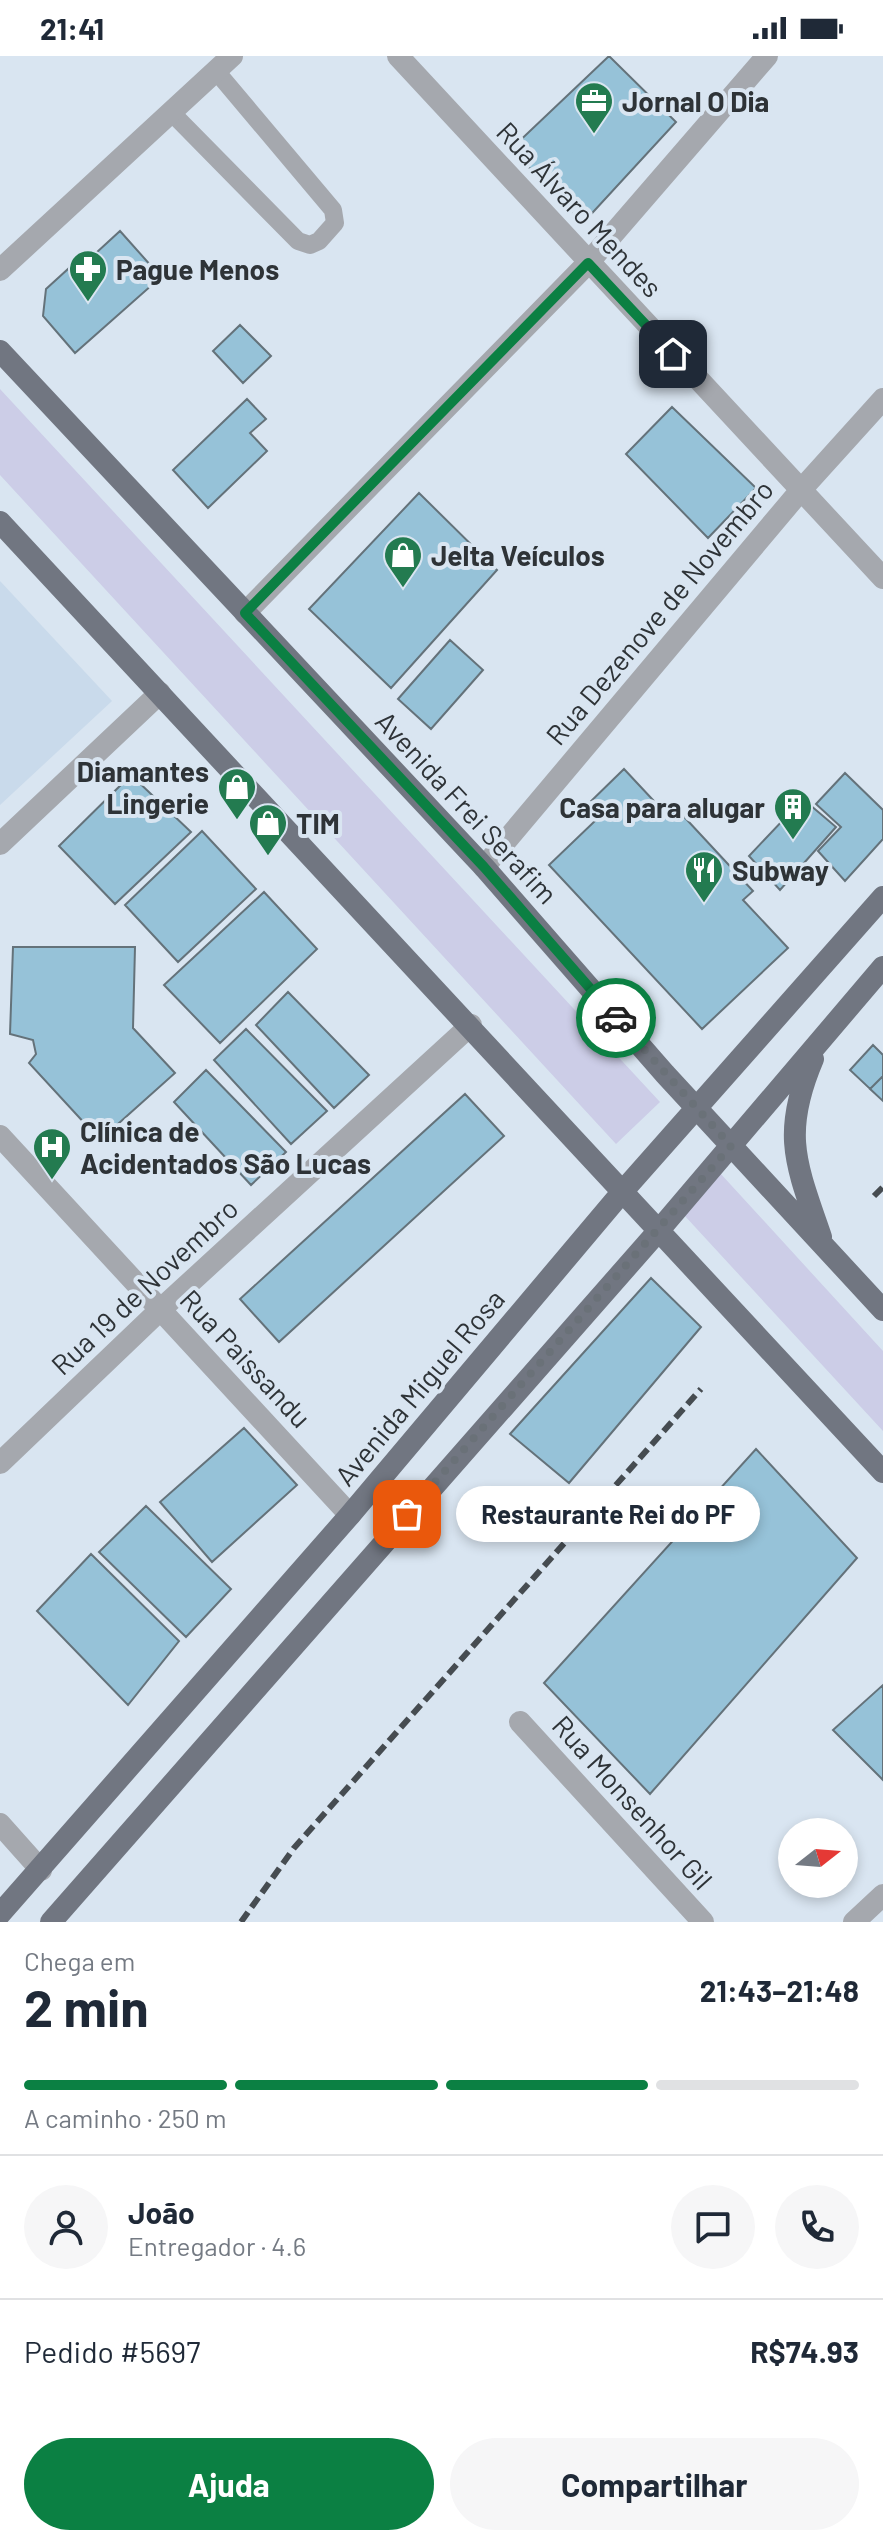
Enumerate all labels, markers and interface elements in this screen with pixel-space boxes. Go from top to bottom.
text: 21:41 [40,10,104,46]
office icon: Jornal O Dia [573,80,615,135]
place label: Jornal O Dia [622,84,769,118]
street label: Rua Álvaro Mendes [490,114,670,304]
pharmacy icon: Pague Menos [67,248,109,303]
place label: Pague Menos [116,252,279,286]
pin [639,320,707,388]
icon: home [651,332,695,376]
street label: Rua Dezenove de Novembro [538,473,780,751]
shop icon: Jelta Veículos [382,534,424,589]
place label: Jelta Veículos [431,538,605,572]
street label: Avenida Frei Serafim [369,704,565,910]
place label: Diamantes Lingerie [77,754,209,820]
shop icon: Diamantes Lingerie [216,766,258,821]
building icon: Casa para alugar [772,786,814,841]
place label: Casa para alugar [559,790,765,824]
shop icon: TIM [247,802,289,857]
place label: TIM [296,806,340,840]
restaurant icon: Subway [683,849,725,904]
place label: Subway [732,853,829,887]
courier [576,978,656,1058]
icon: car [594,996,638,1040]
place label: Clínica de Acidentados São Lucas [80,1114,371,1180]
hospital icon: Clínica de Acidentados São Lucas [31,1126,73,1181]
street label: Rua 19 de Novembro [44,1191,244,1381]
street label: Rua Paissandu [174,1282,318,1434]
street label: Avenida Miguel Rosa [327,1282,511,1492]
pin [373,1480,441,1548]
callout: Restaurante Rei do PF [455,1486,759,1542]
icon: bag [385,1492,429,1536]
text: Restaurante Rei do PF [481,1498,735,1529]
street label: Rua Monsenhor Gil [546,1708,720,1896]
north arrow [778,1818,858,1898]
map controls [778,1818,858,1898]
text: Chega em [24,1945,135,1976]
text: 21:43–21:48 [700,1972,859,2008]
text: 2 min [24,1975,149,2037]
text: A caminho · 250 m [24,2102,226,2133]
button: person [24,2185,108,2269]
button: chat [671,2185,755,2269]
button: phone [775,2185,859,2269]
text: João [128,2194,195,2230]
text: Entregador · 4.6 [128,2230,306,2261]
text: Pedido #5697 [24,2333,200,2369]
text: R$74.93 [750,2333,859,2369]
button: Ajuda [24,2438,434,2530]
button: Compartilhar [450,2438,859,2530]

